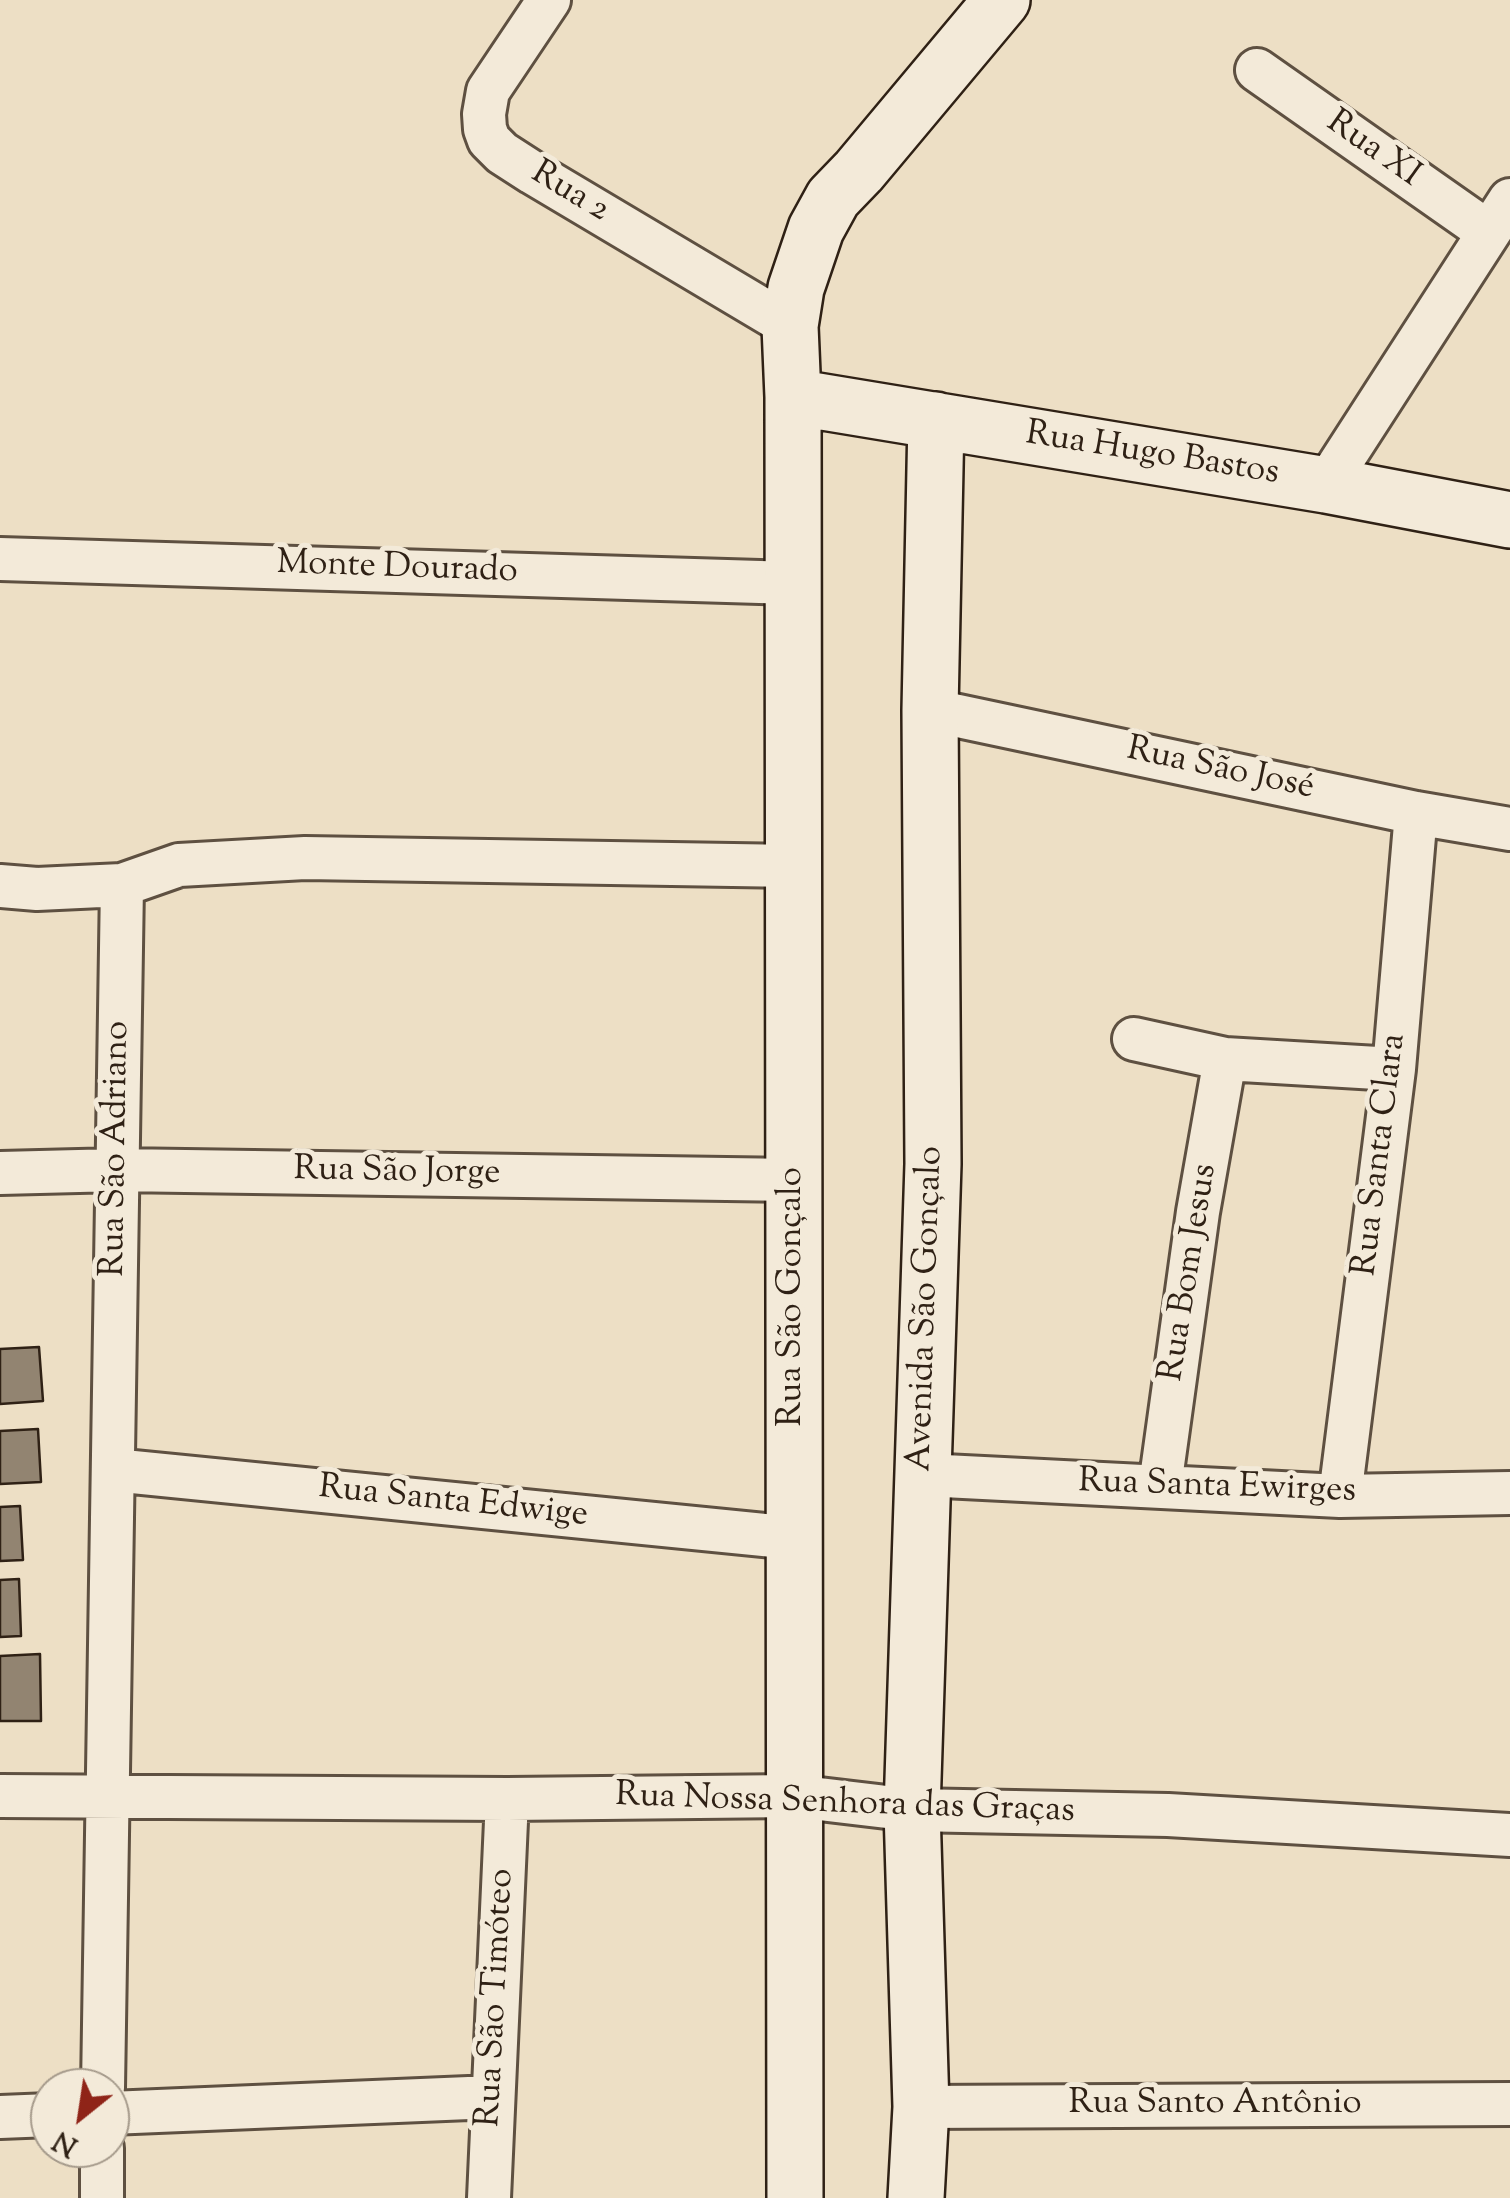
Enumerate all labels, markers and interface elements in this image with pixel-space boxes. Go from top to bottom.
street label: Rua XI [1317,104,1427,198]
street label: Rua 2 [522,154,616,234]
street label: Rua Hugo Bastos [1022,415,1282,497]
street label: Monte Dourado [276,545,518,595]
street label: Rua São José [1123,731,1317,811]
street label: Rua São Adriano [95,1021,141,1277]
street label: Rua Santa Clara [1346,1032,1418,1278]
street label: Avenida São Gonçalo [901,1146,955,1472]
street label: Rua São Jorge [293,1151,501,1197]
street label: Rua Bom Jesus [1153,1161,1229,1385]
street label: Rua São Gonçalo [773,1167,815,1427]
street label: Rua Santa Ewirges [1077,1463,1357,1515]
street label: Rua Santa Edwige [316,1469,590,1539]
street label: Rua Nossa Senhora das Graças [615,1777,1075,1835]
street label: Rua São Timóteo [470,1868,526,2128]
north arrow [30,2068,130,2168]
street label: Rua Santo Antônio [1068,2085,1362,2127]
text: N [46,2119,86,2165]

